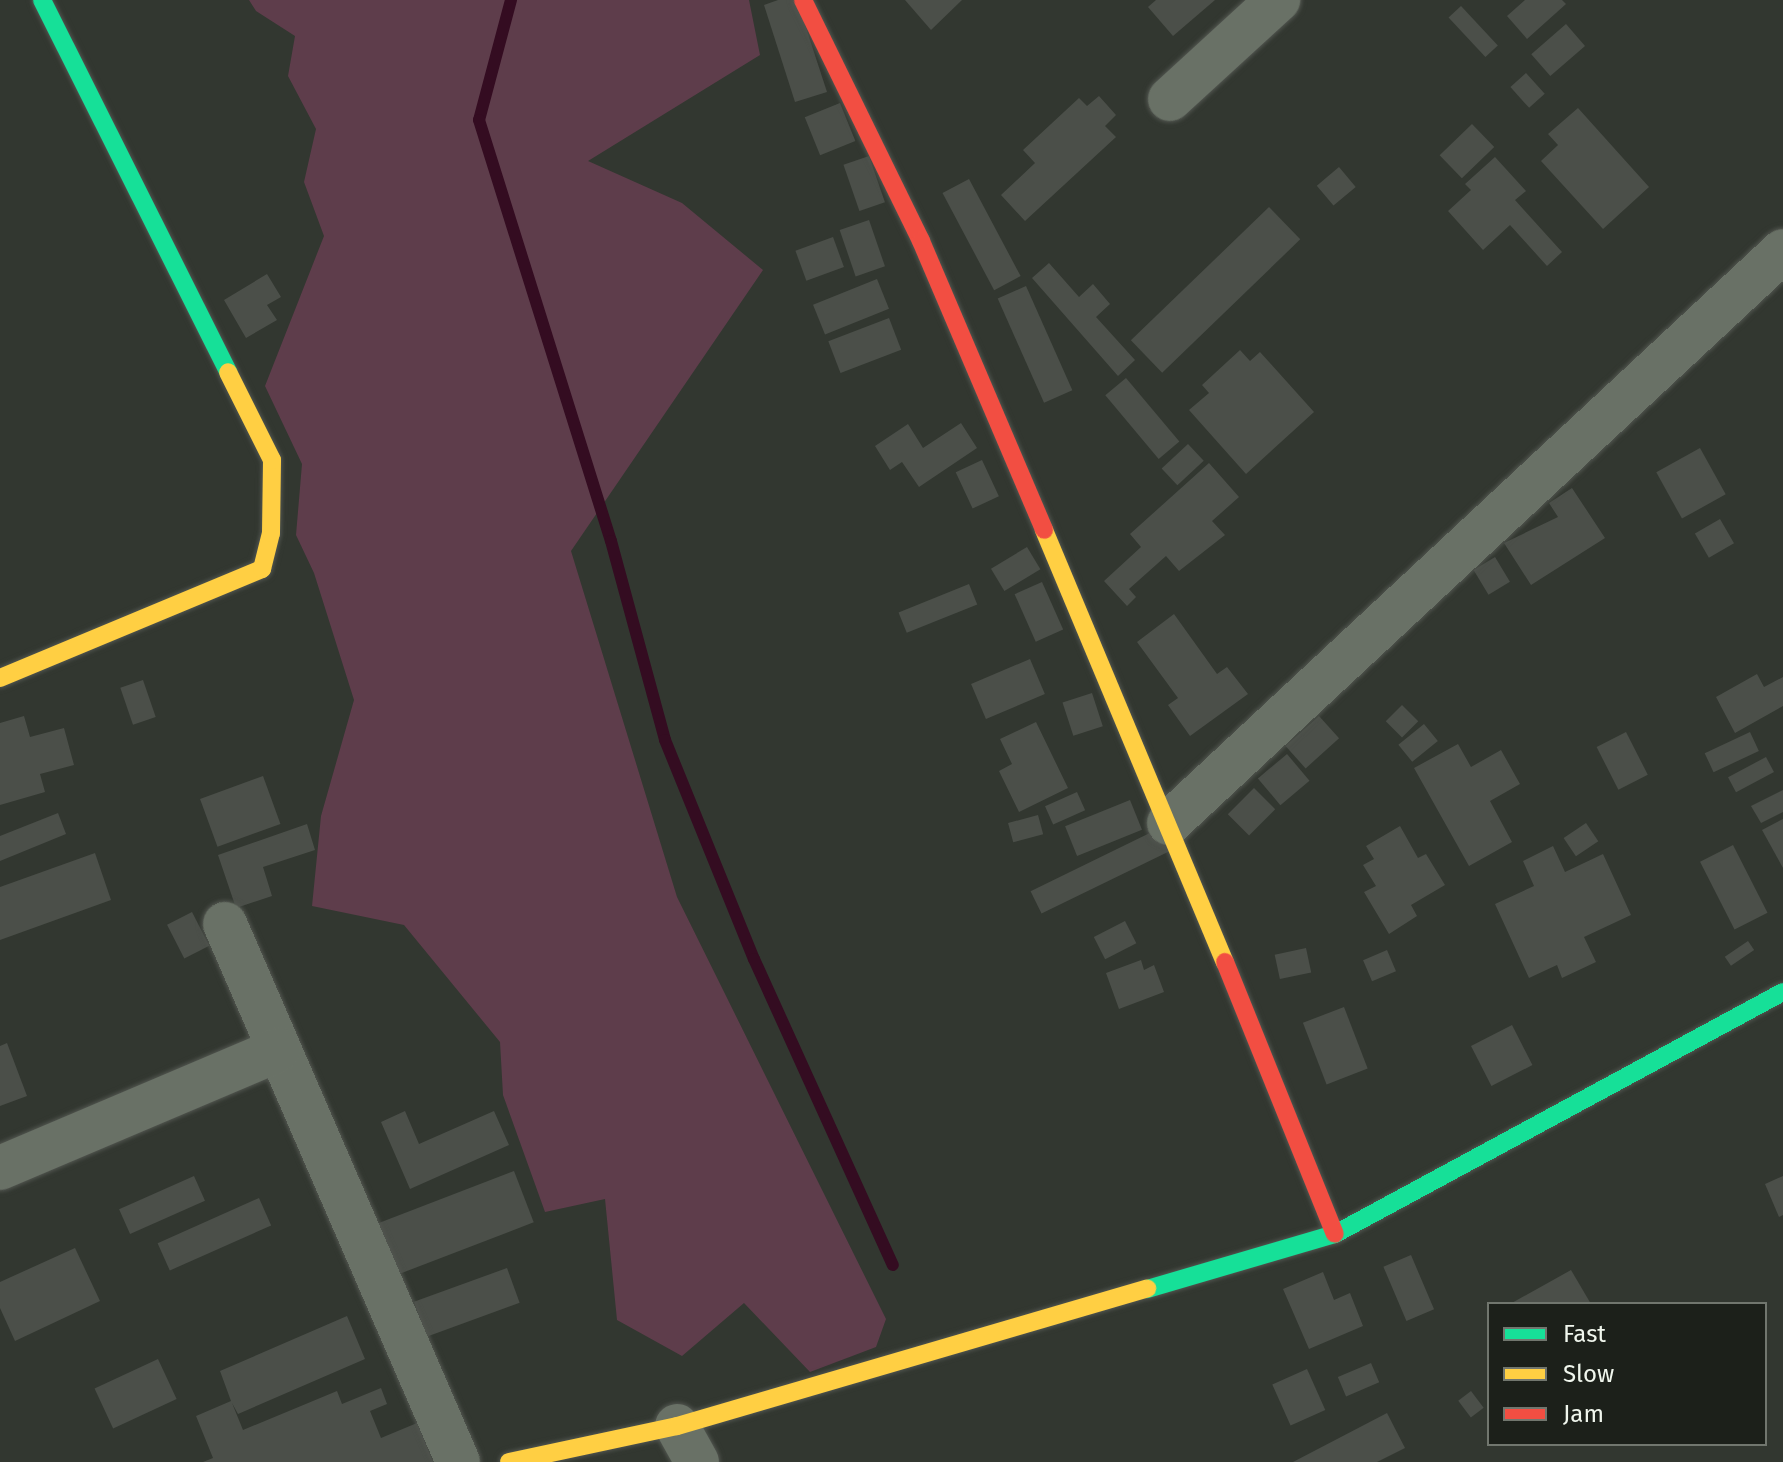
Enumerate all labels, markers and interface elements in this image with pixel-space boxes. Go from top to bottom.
legend [1487,1302,1767,1446]
text: Fast [1563,1320,1606,1348]
text: Slow [1563,1360,1614,1388]
text: Jam [1563,1400,1604,1428]

